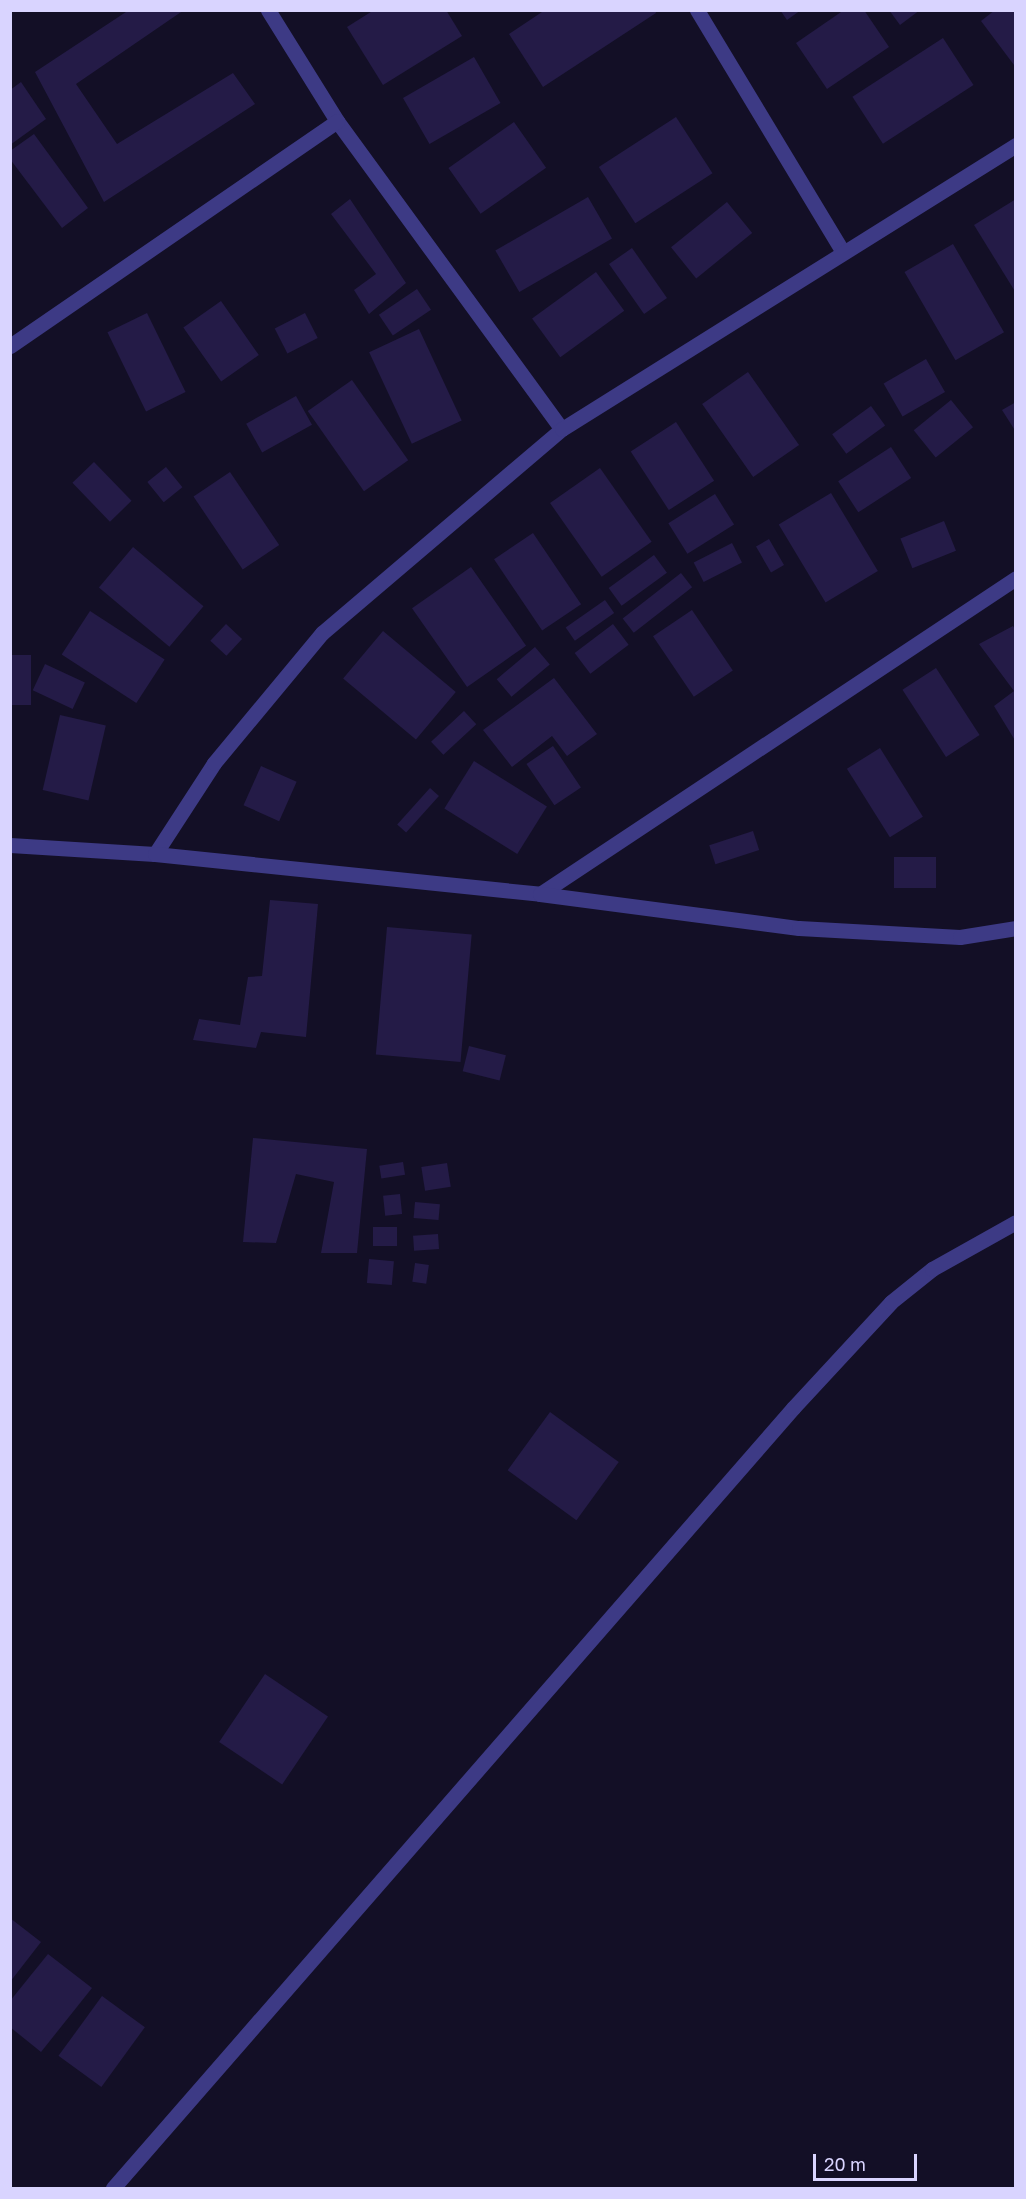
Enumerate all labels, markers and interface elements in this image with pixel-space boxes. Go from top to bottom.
scale bar [816,2142,920,2180]
text: 20 m [824,2153,866,2175]

